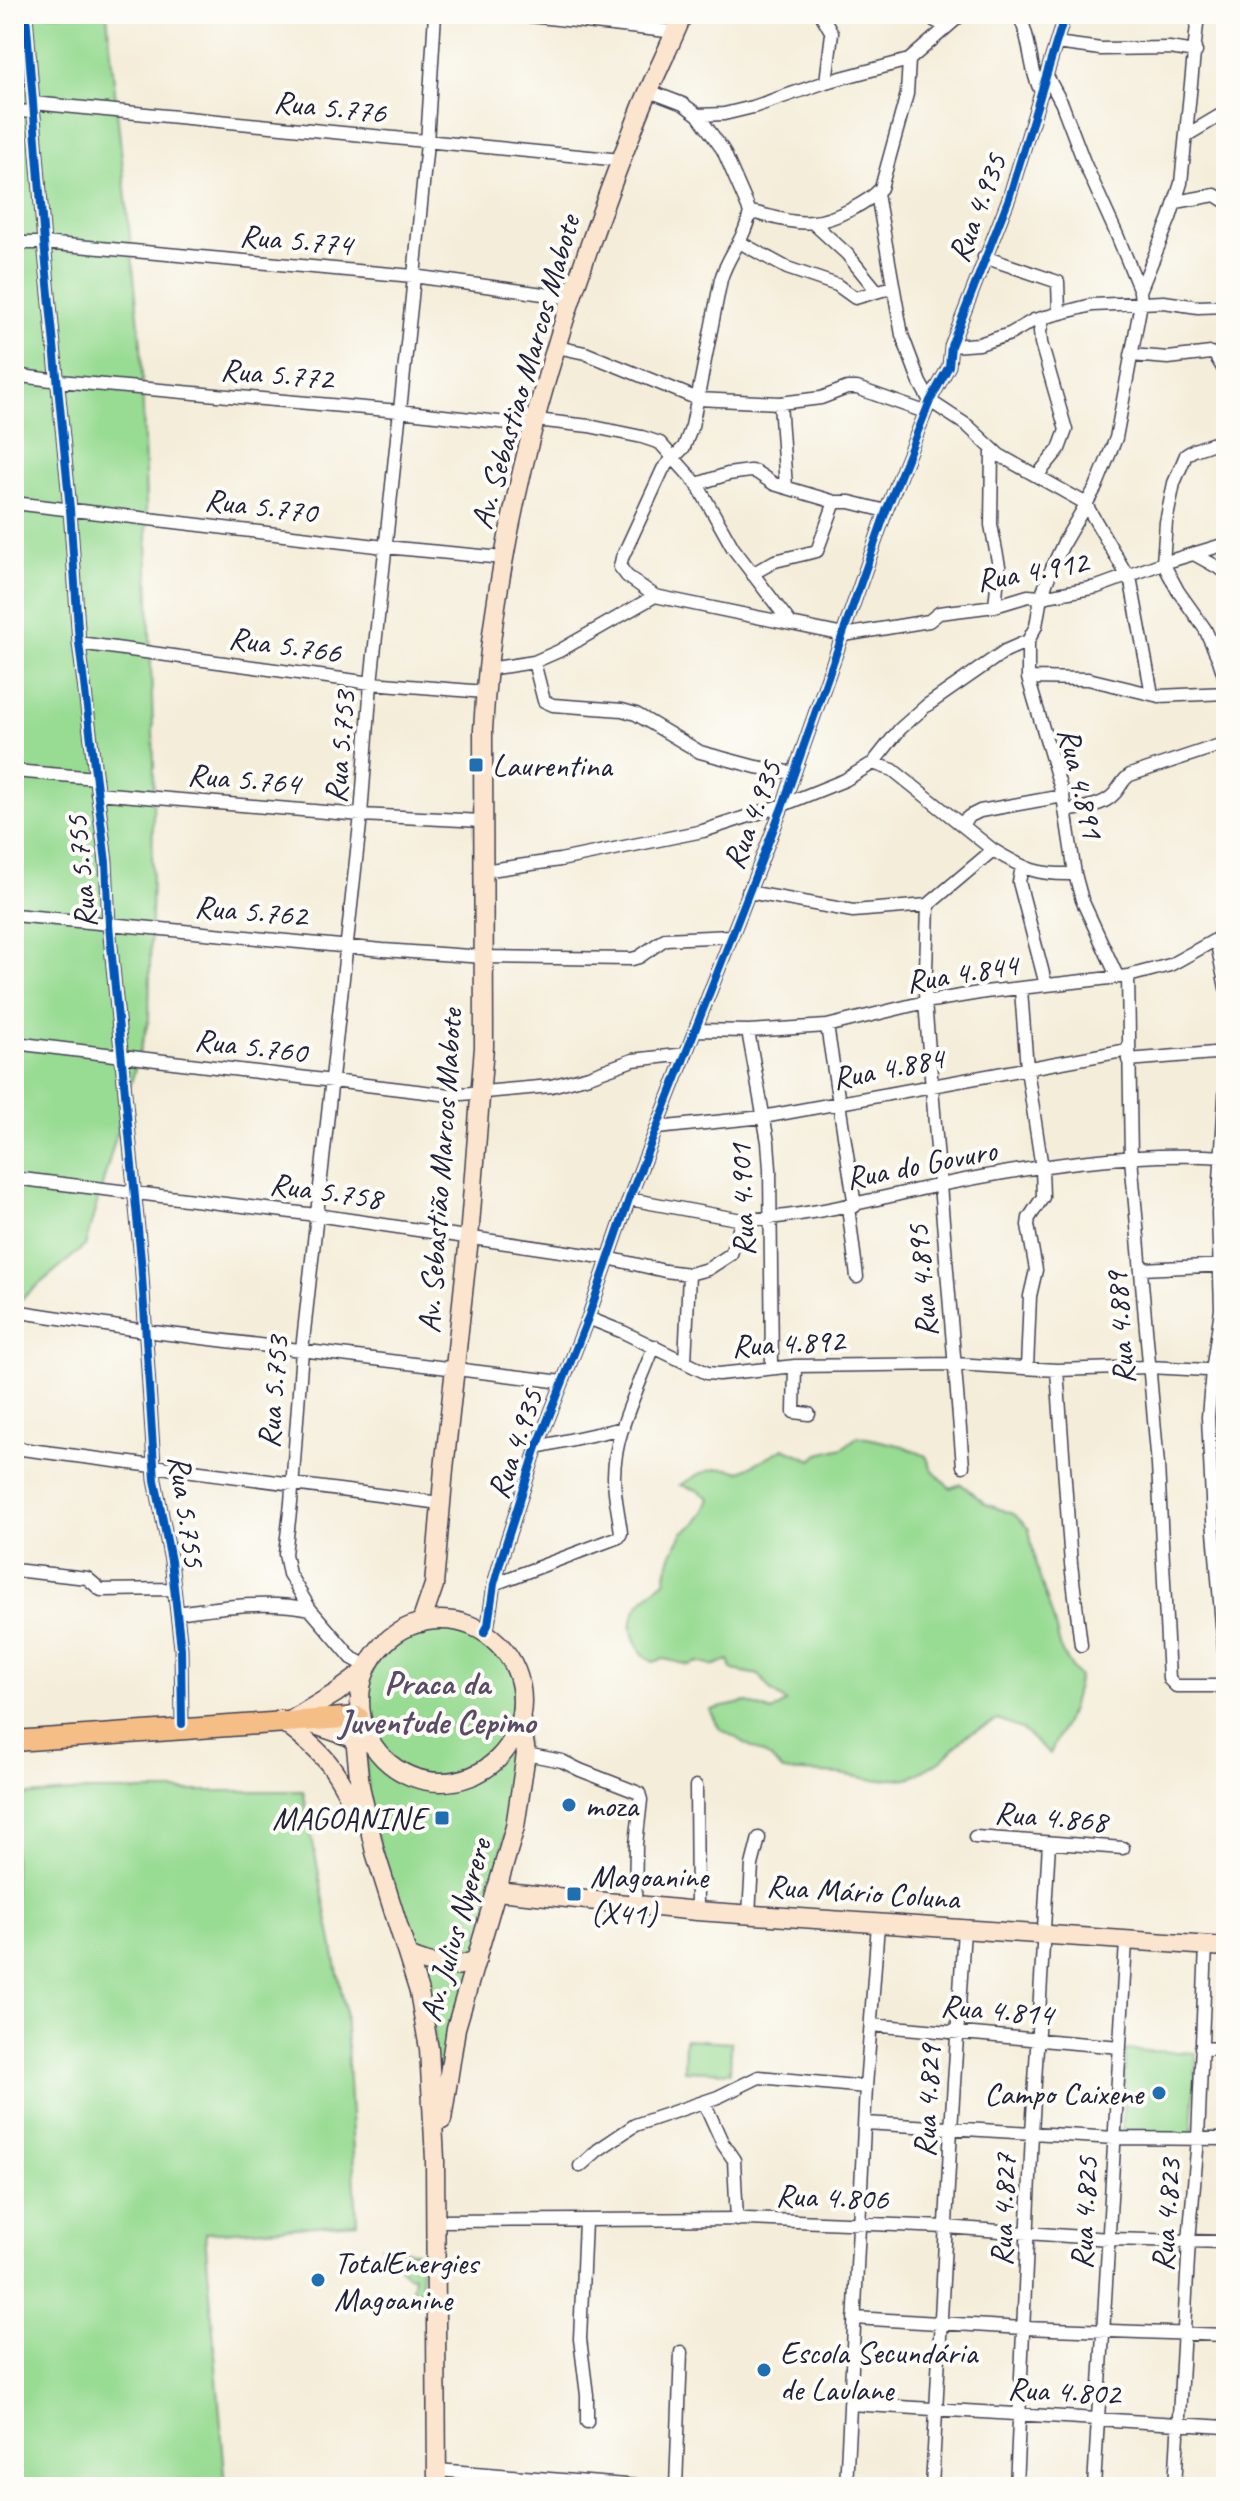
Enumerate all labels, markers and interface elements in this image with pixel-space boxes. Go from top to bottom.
street label: Rua 5.776 [272,81,390,133]
street label: Rua 4.935 [938,147,1017,268]
street label: Av. Sebastiao Marcos Mabote [461,208,590,533]
street label: Rua 5.774 [238,215,357,266]
street label: Rua 5.772 [219,349,337,400]
street label: Rua 5.770 [203,479,322,534]
street label: Rua 4.912 [973,541,1094,601]
street label: Rua 5.766 [226,617,345,673]
street label: Rua 5.753 [315,687,366,805]
street label: Rua 4.891 [1048,724,1114,844]
place label: Laurentina [492,745,614,786]
street label: Rua 5.764 [186,754,305,805]
street label: Rua 4.935 [713,754,792,875]
marker: Laurentina [467,756,485,774]
street label: Rua 5.755 [56,813,106,930]
street label: Rua 5.762 [193,886,311,937]
street label: Rua 4.844 [903,943,1024,1002]
street label: Av. Sebastião Marcos Mabote [408,1005,472,1335]
street label: Rua 5.760 [193,1019,312,1074]
street label: Rua 4.884 [829,1036,951,1099]
street label: Rua do Govuro [842,1129,1001,1199]
street label: Rua 4.901 [719,1141,764,1257]
street label: Rua 5.758 [267,1163,387,1219]
street label: Rua 4.895 [897,1222,947,1339]
street label: Rua 4.889 [1095,1268,1144,1386]
street label: Rua 4.892 [731,1319,848,1366]
street label: Rua 5.753 [248,1332,299,1450]
street label: Rua 4.935 [477,1383,553,1504]
street label: Rua 5.755 [159,1452,215,1571]
district label: Praca da Juventude Cepimo [337,1661,538,1743]
place label: moza [585,1785,640,1826]
street label: Rua 4.868 [993,1792,1111,1843]
marker: moza [560,1796,578,1814]
place label: MAGOANINE [272,1798,430,1839]
marker: MAGOANINE [433,1809,451,1827]
street label: Av. Julius Nyerere [409,1831,501,2026]
place label: Magoanine (X41) [590,1856,711,1934]
street label: Rua Mário Coluna [765,1865,963,1919]
marker: Magoanine (X41) [565,1885,583,1903]
street label: Rua 4.814 [939,1985,1058,2036]
street label: Rua 4.829 [904,2041,951,2158]
place label: Campo Caixene [984,2073,1146,2114]
marker: Campo Caixene [1150,2084,1168,2102]
street label: Rua 4.827 [981,2151,1026,2267]
street label: Rua 4.825 [1061,2154,1108,2270]
street label: Rua 4.823 [1142,2155,1191,2273]
street label: Rua 4.806 [775,2175,891,2220]
place label: TotalEnergies Magoanine [334,2242,481,2320]
marker: TotalEnergies Magoanine [309,2271,327,2289]
place label: Escola Secundária de Laulane [780,2332,979,2410]
marker: Escola Secundária de Laulane [755,2361,773,2379]
street label: Rua 4.802 [1007,2368,1124,2415]

